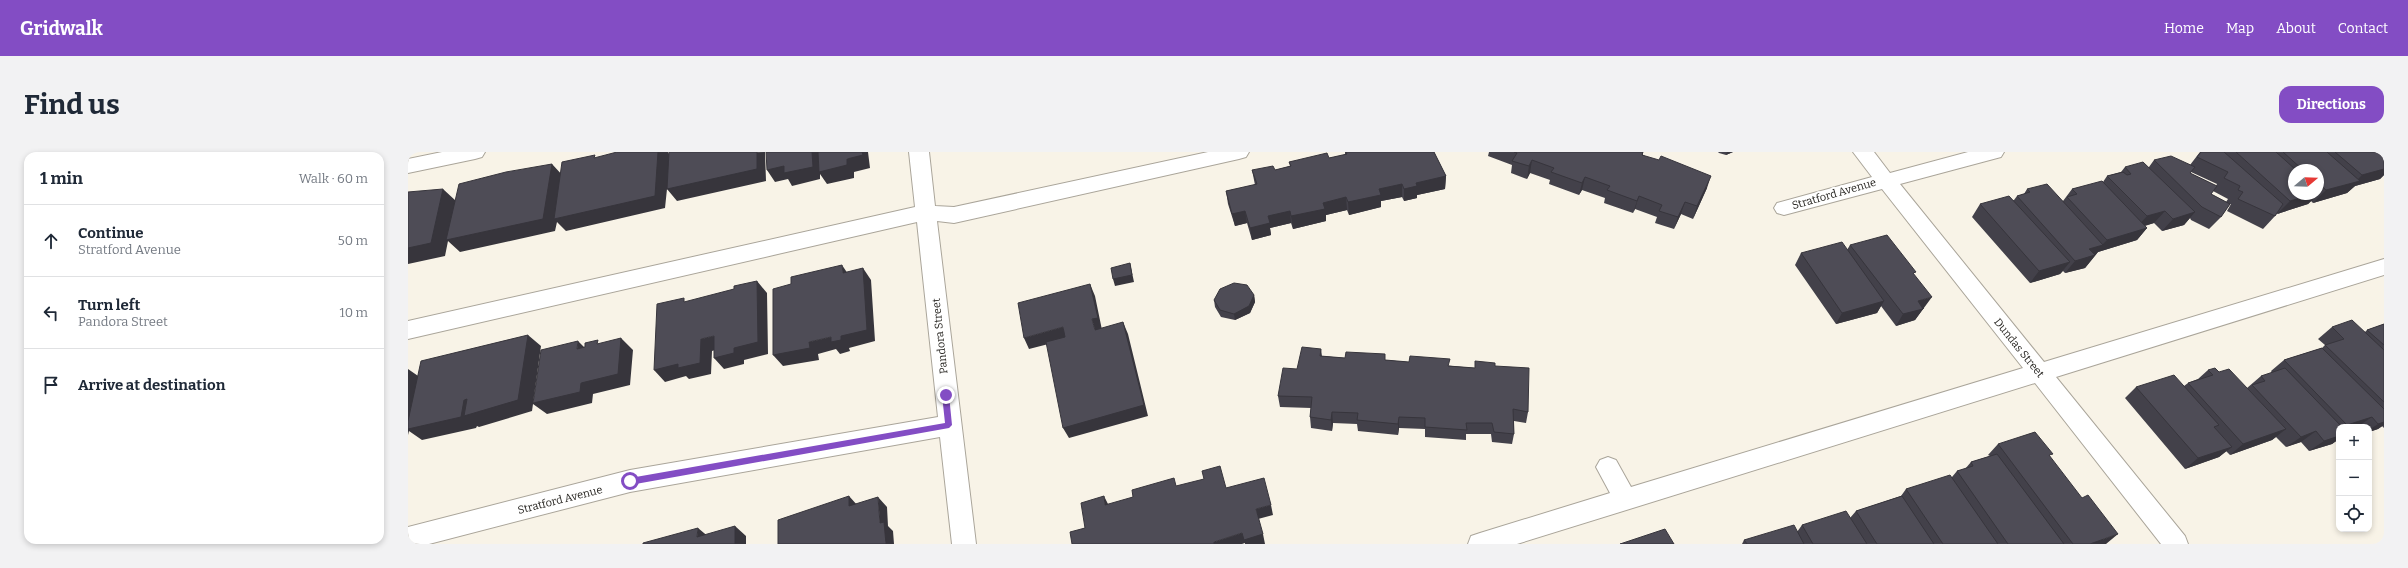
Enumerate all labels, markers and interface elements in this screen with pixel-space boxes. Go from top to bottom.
text: Gridwalk [20,17,103,40]
text: Home [2164,20,2204,37]
text: Map [2226,20,2254,37]
text: About [2276,20,2316,37]
text: Contact [2338,20,2388,37]
button: Directions [2279,86,2384,123]
text: Find us [24,88,120,121]
north arrow [2288,164,2324,200]
text: 1 min [40,168,83,189]
text: Walk · 60 m [299,171,368,186]
street label: Stratford Avenue [1790,176,1878,212]
text: Continue [78,224,144,242]
icon: ahead [40,230,62,252]
text: 50 m [338,233,368,248]
text: Stratford Avenue [78,242,181,257]
text: Turn left [78,296,140,314]
street label: Pandora Street [930,298,950,374]
icon: left [40,302,62,324]
text: 10 m [339,305,368,320]
text: Pandora Street [78,314,168,329]
street label: Dundas Street [1991,316,2047,380]
icon: arrive [40,374,62,396]
text: Arrive at destination [78,376,225,394]
route end [937,386,955,404]
map controls [2336,424,2372,532]
button: + [2336,424,2372,460]
button: − [2336,460,2372,496]
route start [621,472,639,490]
street label: Stratford Avenue [516,483,604,517]
button: locate [2336,496,2372,532]

